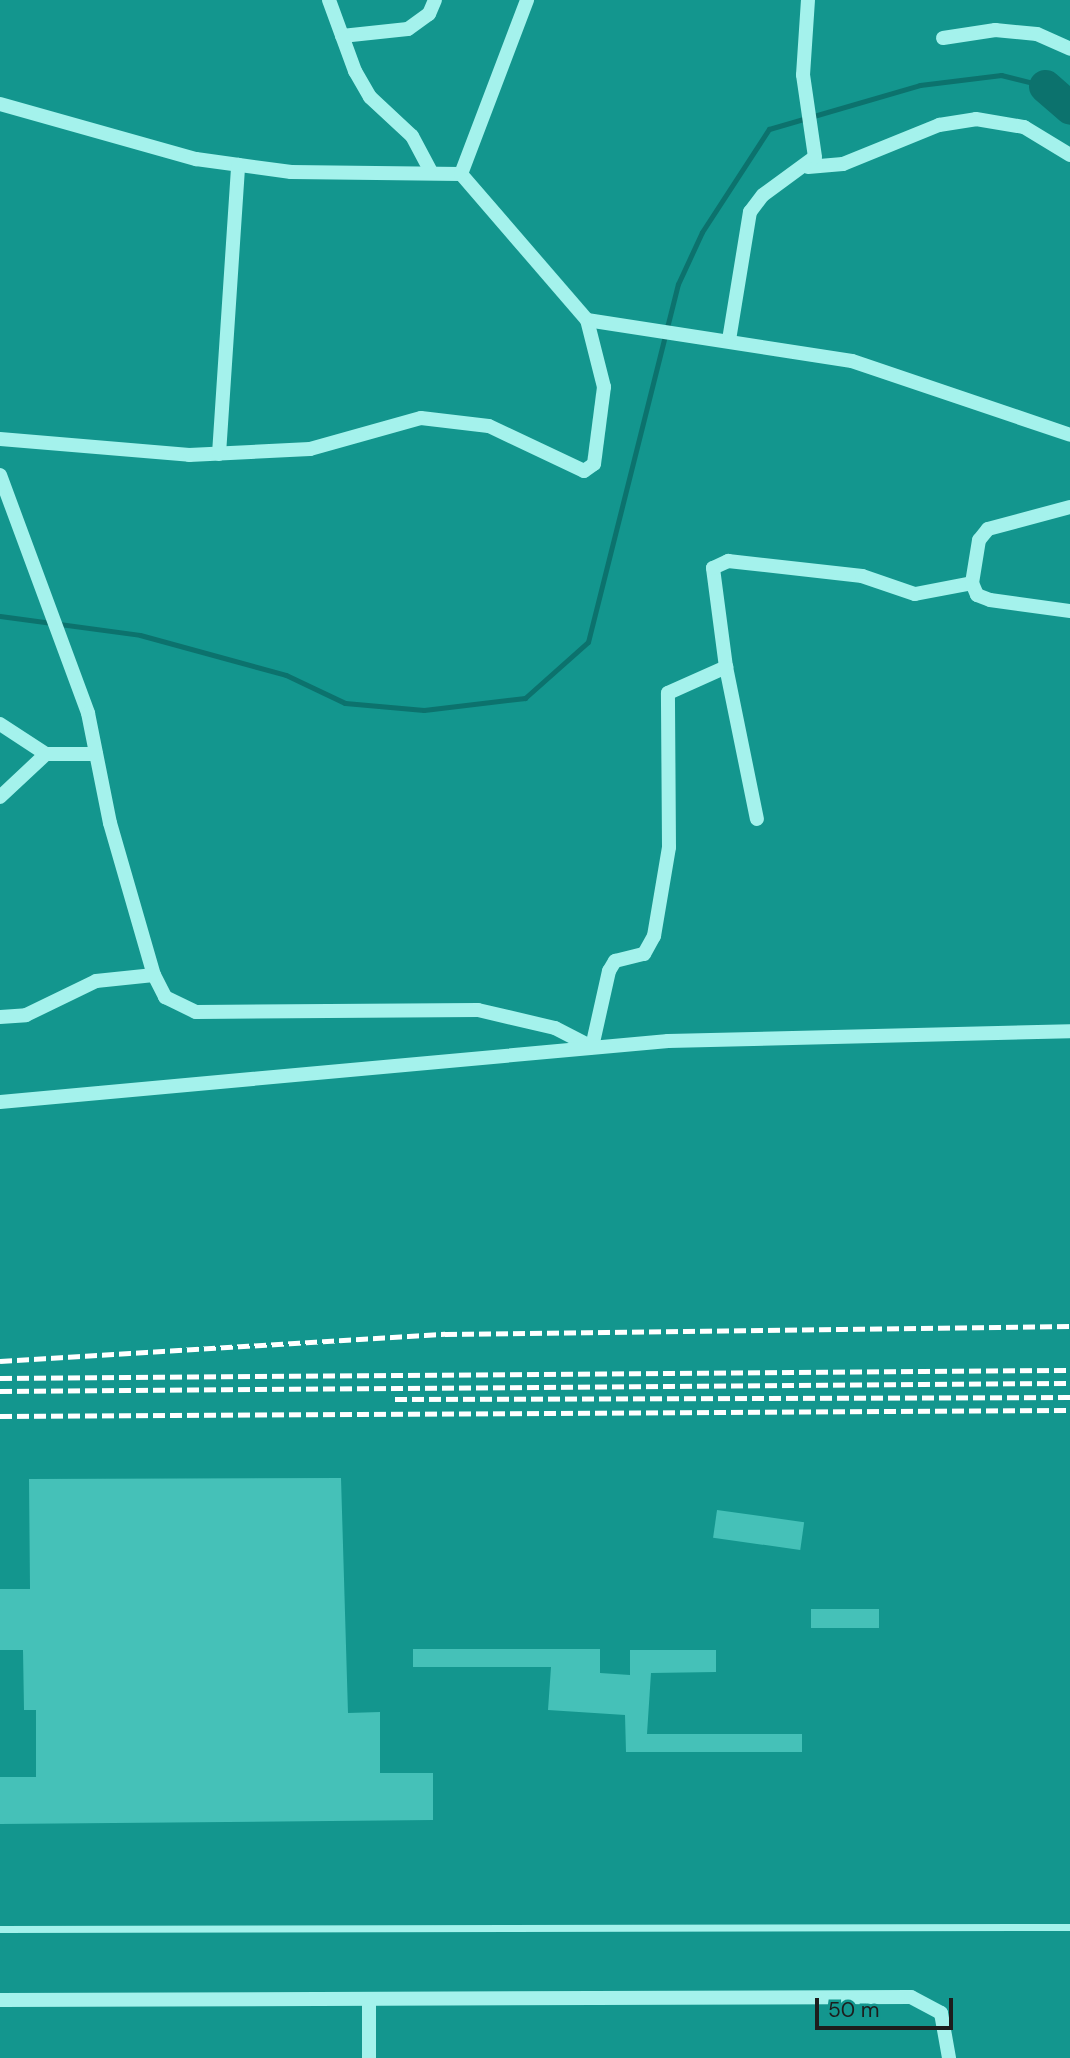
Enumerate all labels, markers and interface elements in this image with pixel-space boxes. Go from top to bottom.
scale bar [818,1984,956,2028]
text: 50 m [828,1996,879,2024]

